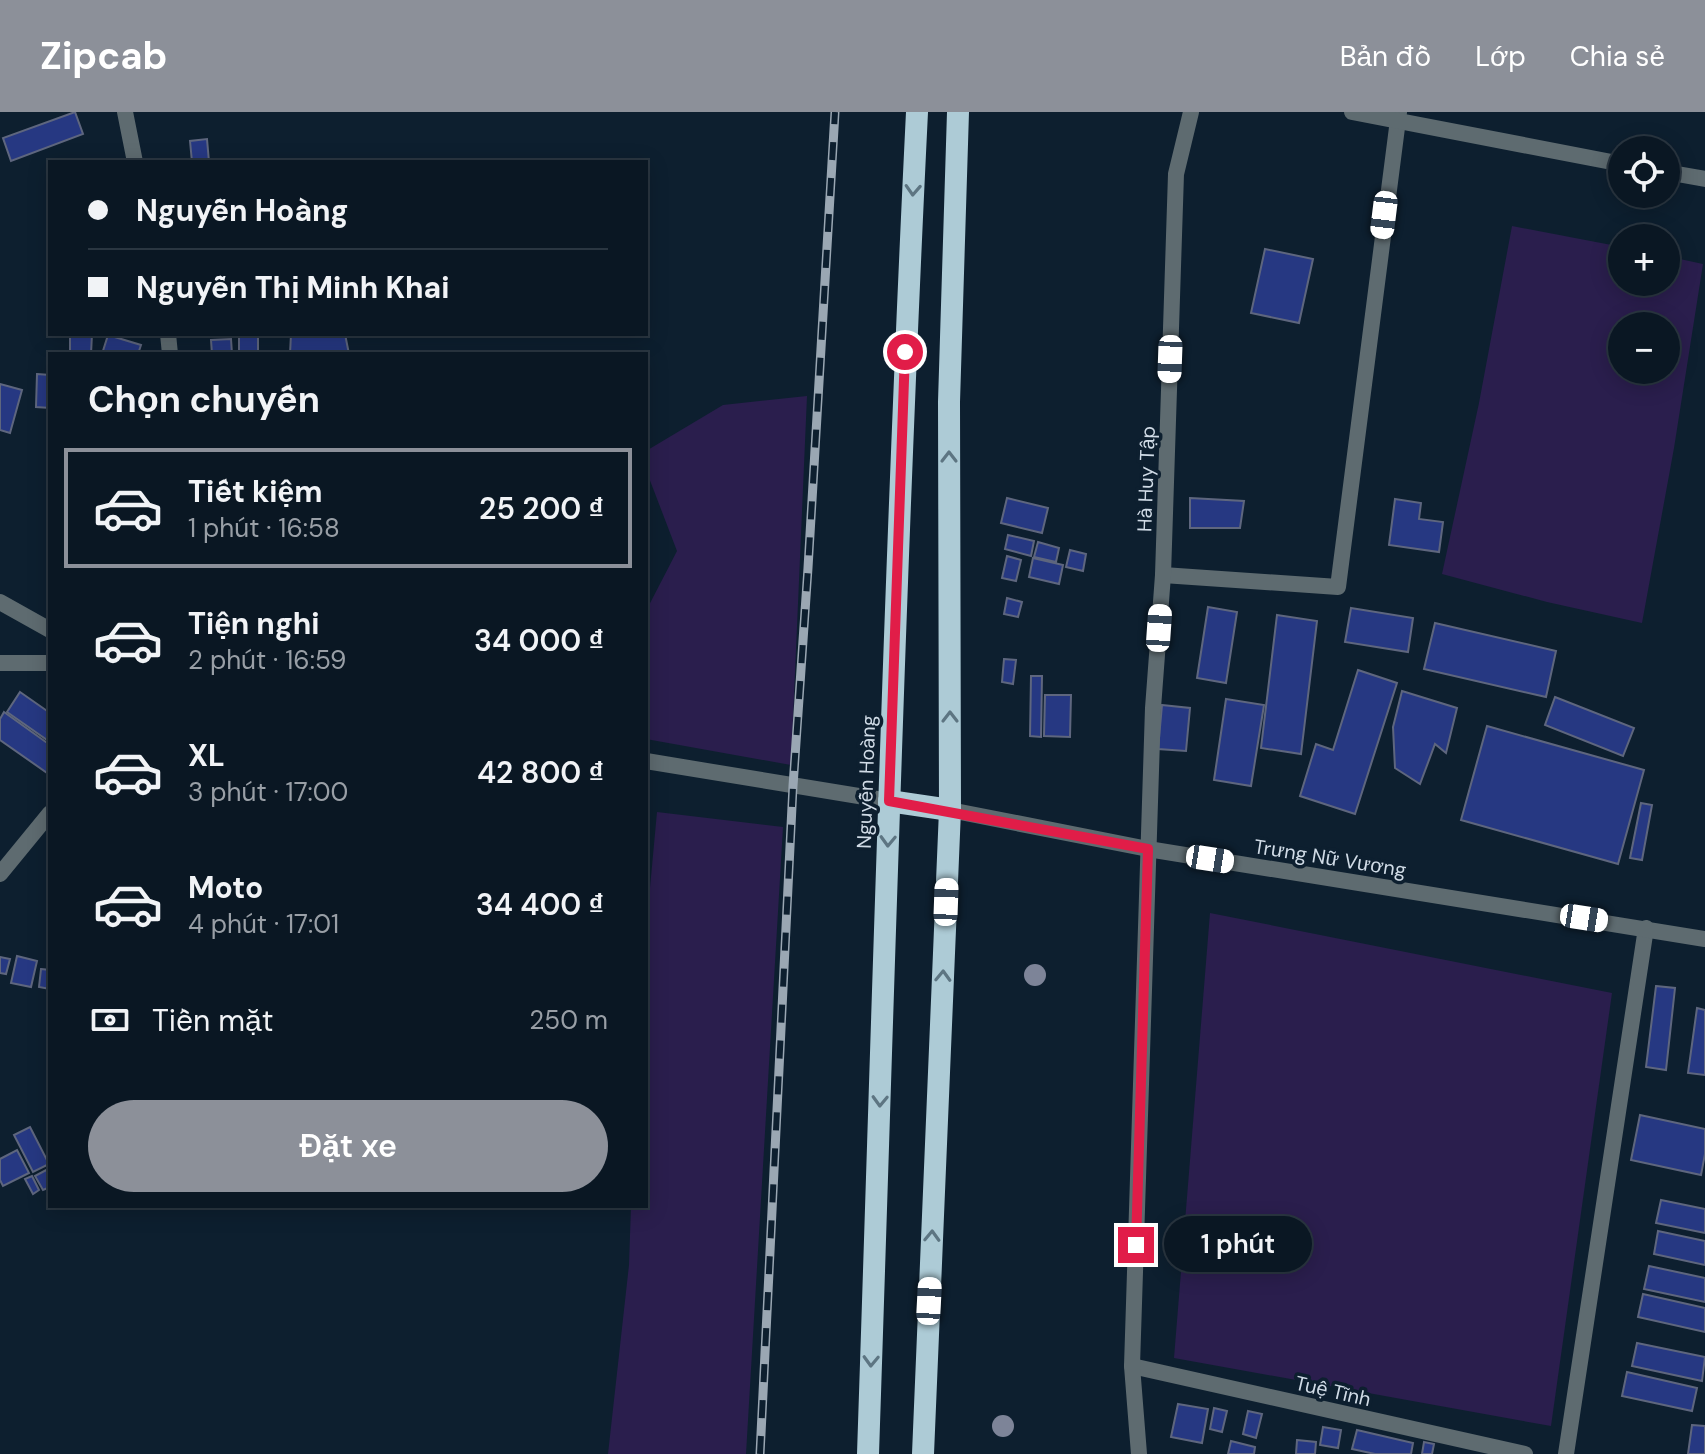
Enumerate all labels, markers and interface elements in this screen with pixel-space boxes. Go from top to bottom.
text: Zipcab [40,31,167,81]
text: Bản đồ [1340,38,1431,75]
text: Lớp [1475,38,1526,75]
text: Chia sẻ [1570,38,1665,75]
map controls [1608,136,1680,384]
button: locate [1608,136,1680,208]
one-way arrow [905,184,922,197]
car [1369,190,1399,240]
text: Nguyễn Hoàng [136,191,348,230]
button: + [1608,224,1680,296]
text: Nguyễn Thị Minh Khai [136,268,449,307]
button: − [1608,312,1680,384]
route start [887,334,923,370]
car [1157,335,1183,383]
text: Chọn chuyến [88,376,320,423]
street label: Hà Huy Tập [1131,425,1161,533]
one-way arrow [940,450,958,463]
icon: car [92,472,164,544]
text: Tiết kiệm [188,472,323,511]
text: 25 200 ₫ [479,489,604,528]
text: 1 phút · 16:58 [188,511,340,545]
car [1145,603,1173,653]
icon: car [92,604,164,676]
text: Tiện nghi [188,604,320,643]
text: 34 000 ₫ [474,621,604,660]
text: 2 phút · 16:59 [188,643,346,677]
one-way arrow [941,710,959,723]
street label: Nguyễn Hoàng [851,715,881,849]
icon: car [92,736,164,808]
text: XL [188,736,225,775]
text: 42 800 ₫ [477,753,604,792]
text: 3 phút · 17:00 [188,775,348,809]
street label: Trưng Nữ Vương [1252,833,1408,883]
one-way arrow [879,835,896,848]
car [1184,843,1236,875]
icon: car [92,868,164,940]
text: Moto [188,868,263,907]
car [933,878,959,926]
text: 34 400 ₫ [476,885,604,924]
car [1558,902,1610,934]
text: 4 phút · 17:01 [188,907,339,941]
one-way arrow [934,969,951,982]
icon: cash [88,998,132,1042]
text: Tiền mặt [152,1001,273,1040]
text: 250 m [529,1003,608,1037]
one-way arrow [871,1095,888,1108]
button: Đặt xe [88,1100,608,1192]
callout: 1 phút [1164,1217,1312,1273]
route end [1118,1227,1154,1263]
text: 1 phút [1201,1227,1275,1261]
one-way arrow [923,1229,940,1242]
car [916,1276,942,1326]
one-way arrow [863,1355,880,1368]
street label: Tuệ Tĩnh [1293,1370,1373,1412]

